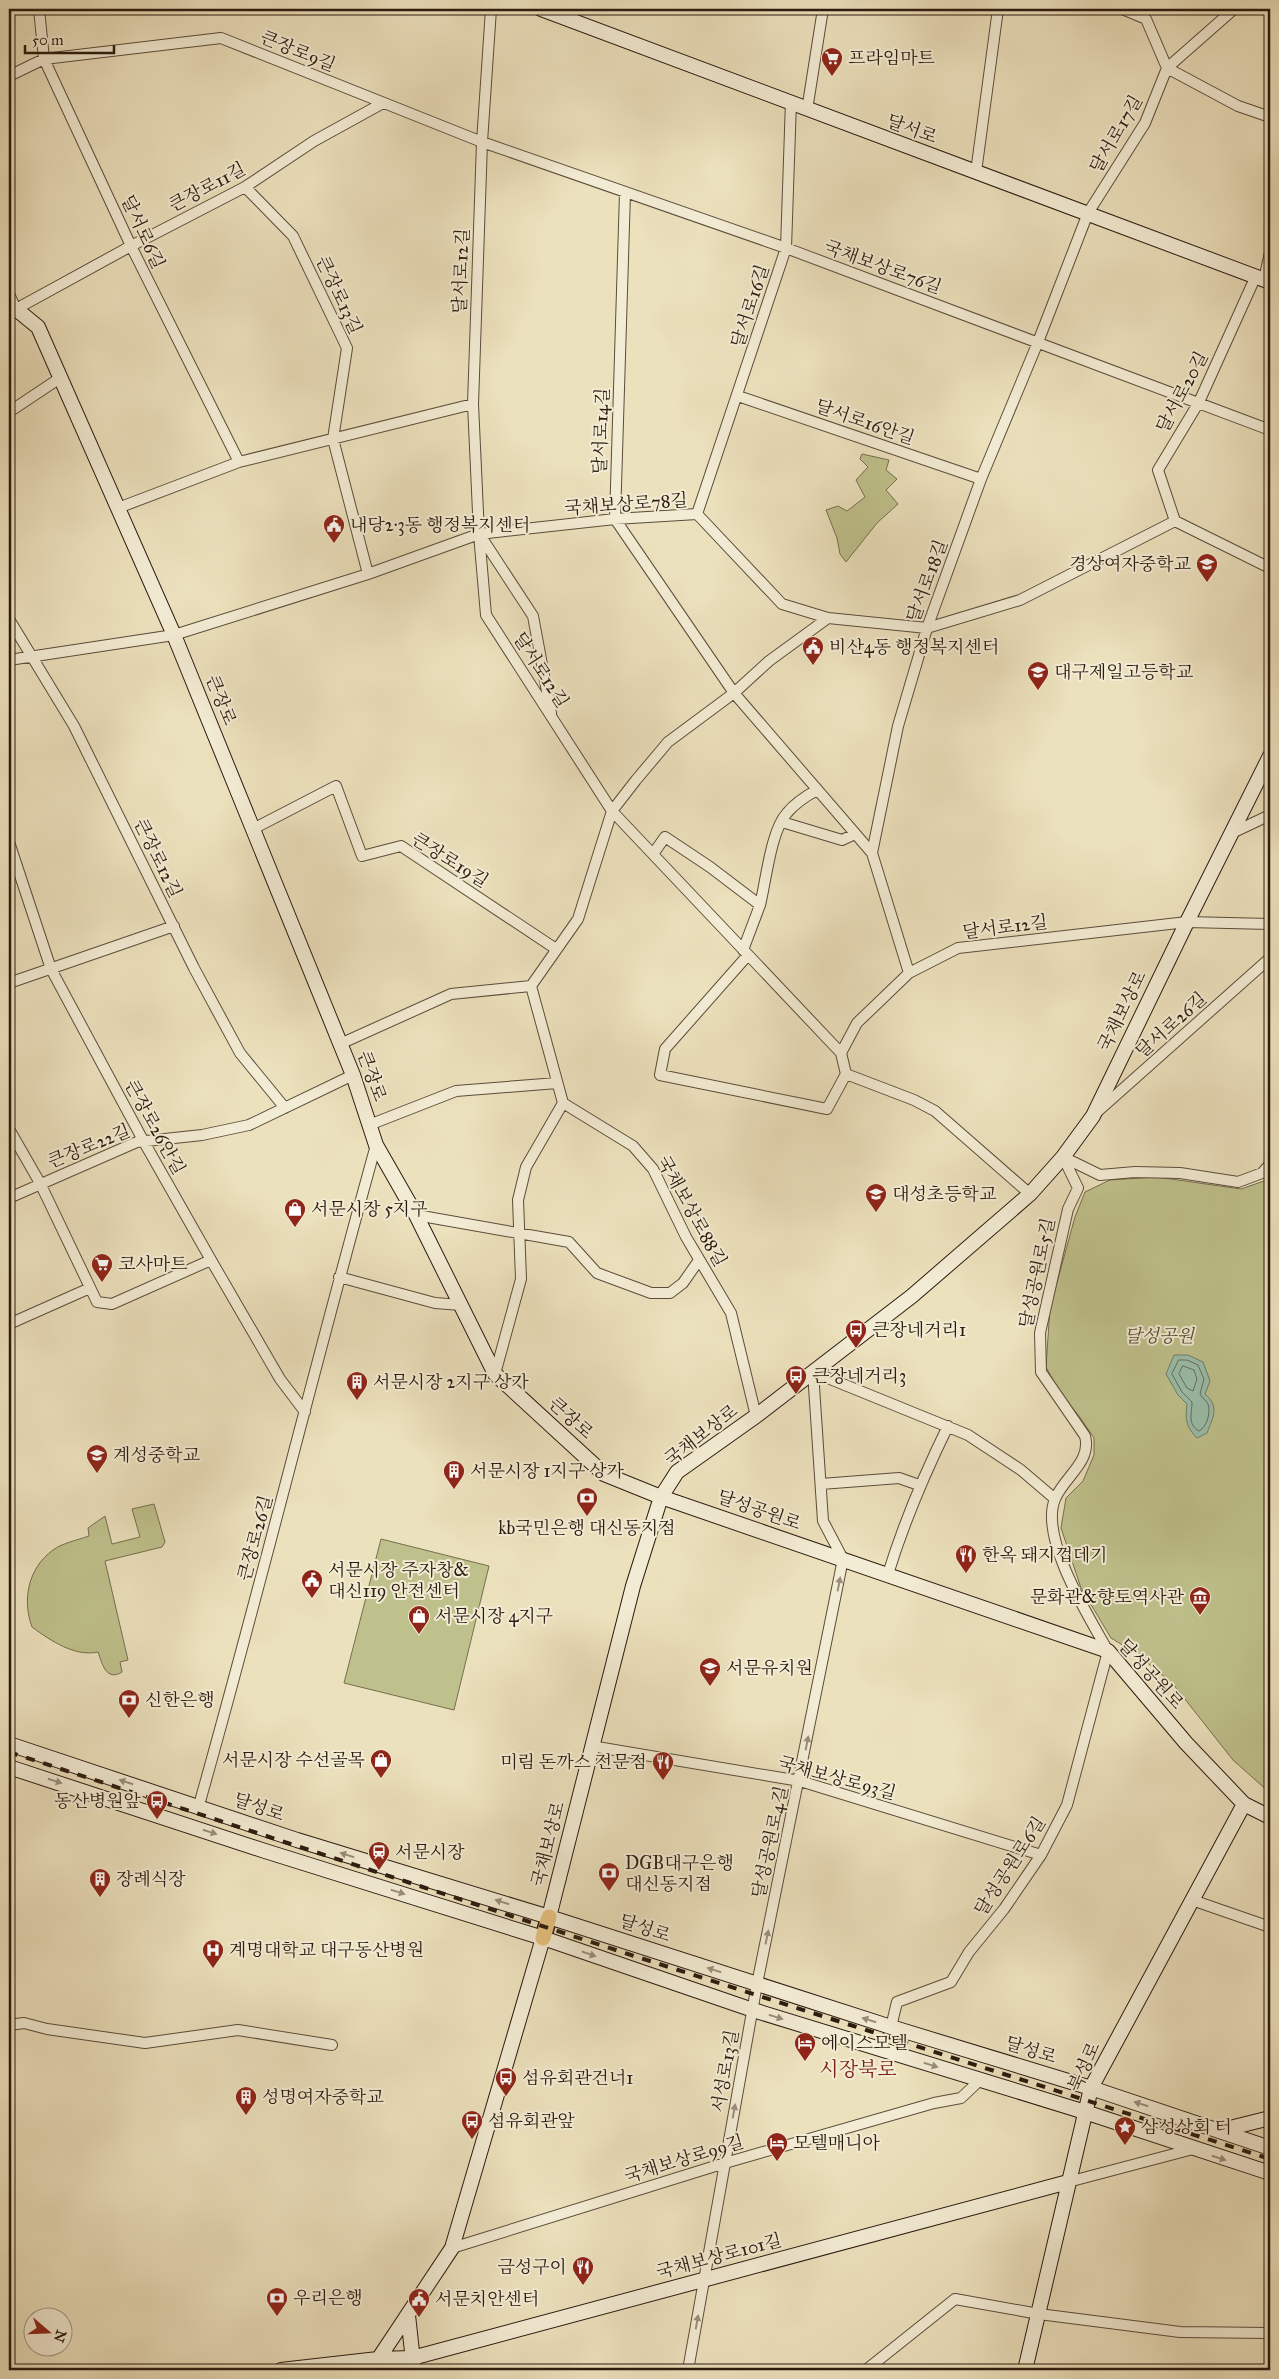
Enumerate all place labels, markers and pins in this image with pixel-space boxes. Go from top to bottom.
supermarket icon: 프라임마트 [820,46,844,77]
place label: 프라임마트 [848,47,936,69]
public building icon: 내당2·3동 행정복지센터 [322,513,346,544]
place label: 내당2·3동 행정복지센터 [350,514,530,536]
school or university icon: 경상여자중학교 [1195,552,1219,583]
place label: 경상여자중학교 [1069,553,1192,575]
public building icon: 비산4동 행정복지센터 [801,635,825,666]
place label: 비산4동 행정복지센터 [829,636,999,658]
school or university icon: 대구제일고등학교 [1026,660,1050,691]
place label: 대구제일고등학교 [1054,661,1194,683]
school or university icon: 대성초등학교 [864,1182,888,1213]
place label: 대성초등학교 [892,1183,997,1205]
shop icon: 서문시장 5지구 [283,1197,307,1228]
place label: 서문시장 5지구 [311,1198,428,1220]
supermarket icon: 코사마트 [90,1252,114,1283]
place label: 코사마트 [118,1253,188,1275]
bus stop icon: 큰장네거리1 [844,1318,868,1349]
place label: 큰장네거리1 [872,1319,966,1341]
bus stop icon: 큰장네거리3 [784,1364,808,1395]
place label: 큰장네거리3 [812,1365,906,1387]
building icon: 서문시장 2지구 상가 [345,1370,369,1401]
place label: 서문시장 2지구 상가 [373,1371,529,1393]
school or university icon: 계성중학교 [85,1443,109,1474]
place label: 계성중학교 [113,1444,201,1466]
building icon: 서문시장 1지구 상가 [442,1459,466,1490]
place label: 서문시장 1지구 상가 [470,1460,625,1482]
bank icon: kb국민은행 대신동지점 [575,1486,599,1517]
place label: kb국민은행 대신동지점 [498,1517,676,1539]
restaurant icon: 한옥 돼지껍데기 [954,1543,978,1574]
place label: 한옥 돼지껍데기 [982,1544,1108,1566]
place label: 서문시장 주자창& 대신119 안전센터 [328,1559,469,1602]
public building icon: 서문시장 주자창& 대신119 안전센터 [300,1568,324,1599]
museum icon: 문화관&향토역사관 [1188,1585,1212,1616]
place label: 문화관&향토역사관 [1030,1586,1185,1608]
shop icon: 서문시장 4지구 [407,1604,431,1635]
place label: 서문시장 4지구 [435,1605,553,1627]
school or university icon: 서문유치원 [698,1656,722,1687]
place label: 서문유치원 [726,1657,813,1679]
bank icon: 신한은행 [117,1688,141,1719]
place label: 신한은행 [145,1689,215,1711]
shop icon: 서문시장 수선골목 [369,1748,393,1779]
place label: 서문시장 수선골목 [222,1749,365,1771]
restaurant icon: 미림 돈까스 전문점 [651,1750,675,1781]
place label: 미림 돈까스 전문점 [500,1751,647,1773]
bus stop icon: 동산병원앞 [145,1789,169,1820]
place label: 동산병원앞 [54,1790,142,1812]
station icon: 서문시장 [367,1840,391,1871]
place label: 서문시장 [395,1841,465,1863]
place label: DGB대구은행 대신동지점 [625,1852,734,1895]
bank icon: DGB대구은행 대신동지점 [597,1861,621,1892]
building icon: 장례식장 [88,1867,112,1898]
place label: 장례식장 [116,1868,186,1890]
hospital icon: 계명대학교 대구동산병원 [201,1938,225,1969]
place label: 계명대학교 대구동산병원 [229,1939,424,1961]
hotel icon: 에이스모텔 [793,2031,817,2062]
place label: 에이스모텔 [821,2032,908,2054]
bus stop icon: 섬유회관건너1 [494,2066,518,2097]
place label: 섬유회관건너1 [522,2067,633,2089]
building icon: 성명여자중학교 [234,2085,258,2116]
place label: 성명여자중학교 [262,2086,384,2108]
bus stop icon: 섬유회관앞 [460,2109,484,2140]
place label: 섬유회관앞 [488,2110,576,2132]
place icon: 삼성상회 터 [1113,2115,1137,2146]
place label: 삼성상회 터 [1141,2116,1232,2138]
hotel icon: 모텔매니아 [765,2131,789,2162]
place label: 모텔매니아 [793,2132,881,2154]
restaurant icon: 금성구이 [571,2255,595,2286]
place label: 금성구이 [497,2256,567,2278]
bank icon: 우리은행 [265,2286,289,2317]
place label: 우리은행 [293,2287,363,2309]
public building icon: 서문치안센터 [407,2287,431,2318]
place label: 서문치안센터 [435,2288,539,2310]

